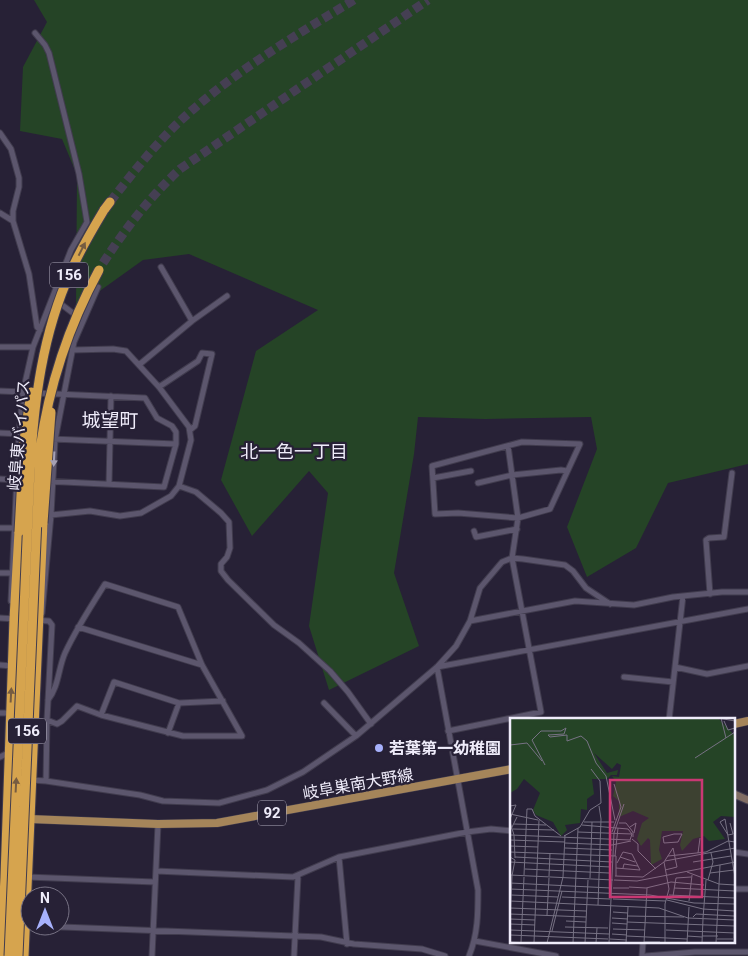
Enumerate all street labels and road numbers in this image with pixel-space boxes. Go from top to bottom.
road number: 156 [50,262,88,288]
street label: 岐阜東バイパス [5,379,33,491]
road number: 156 [8,718,46,744]
street label: 岐阜巣南大野線 [301,765,415,803]
road number: 92 [258,800,286,826]

